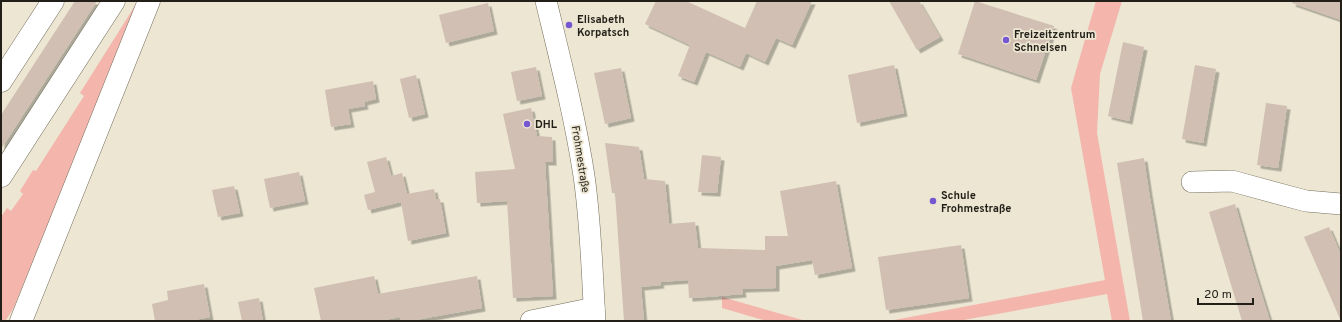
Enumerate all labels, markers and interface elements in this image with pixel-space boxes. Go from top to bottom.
place label: Elisabeth Korpatsch [577,13,629,40]
marker: Elisabeth Korpatsch [564,20,574,30]
place label: Freizeitzentrum Schnelsen [1014,28,1095,55]
marker: Freizeitzentrum Schnelsen [1001,35,1011,45]
place label: DHL [535,118,558,132]
marker: DHL [522,119,532,129]
street label: Frohmestraße [568,125,592,194]
place label: Schule Frohmestraße [941,189,1011,216]
marker: Schule Frohmestraße [928,196,938,206]
scale bar [1198,280,1253,306]
text: 20 m [1204,287,1232,303]

